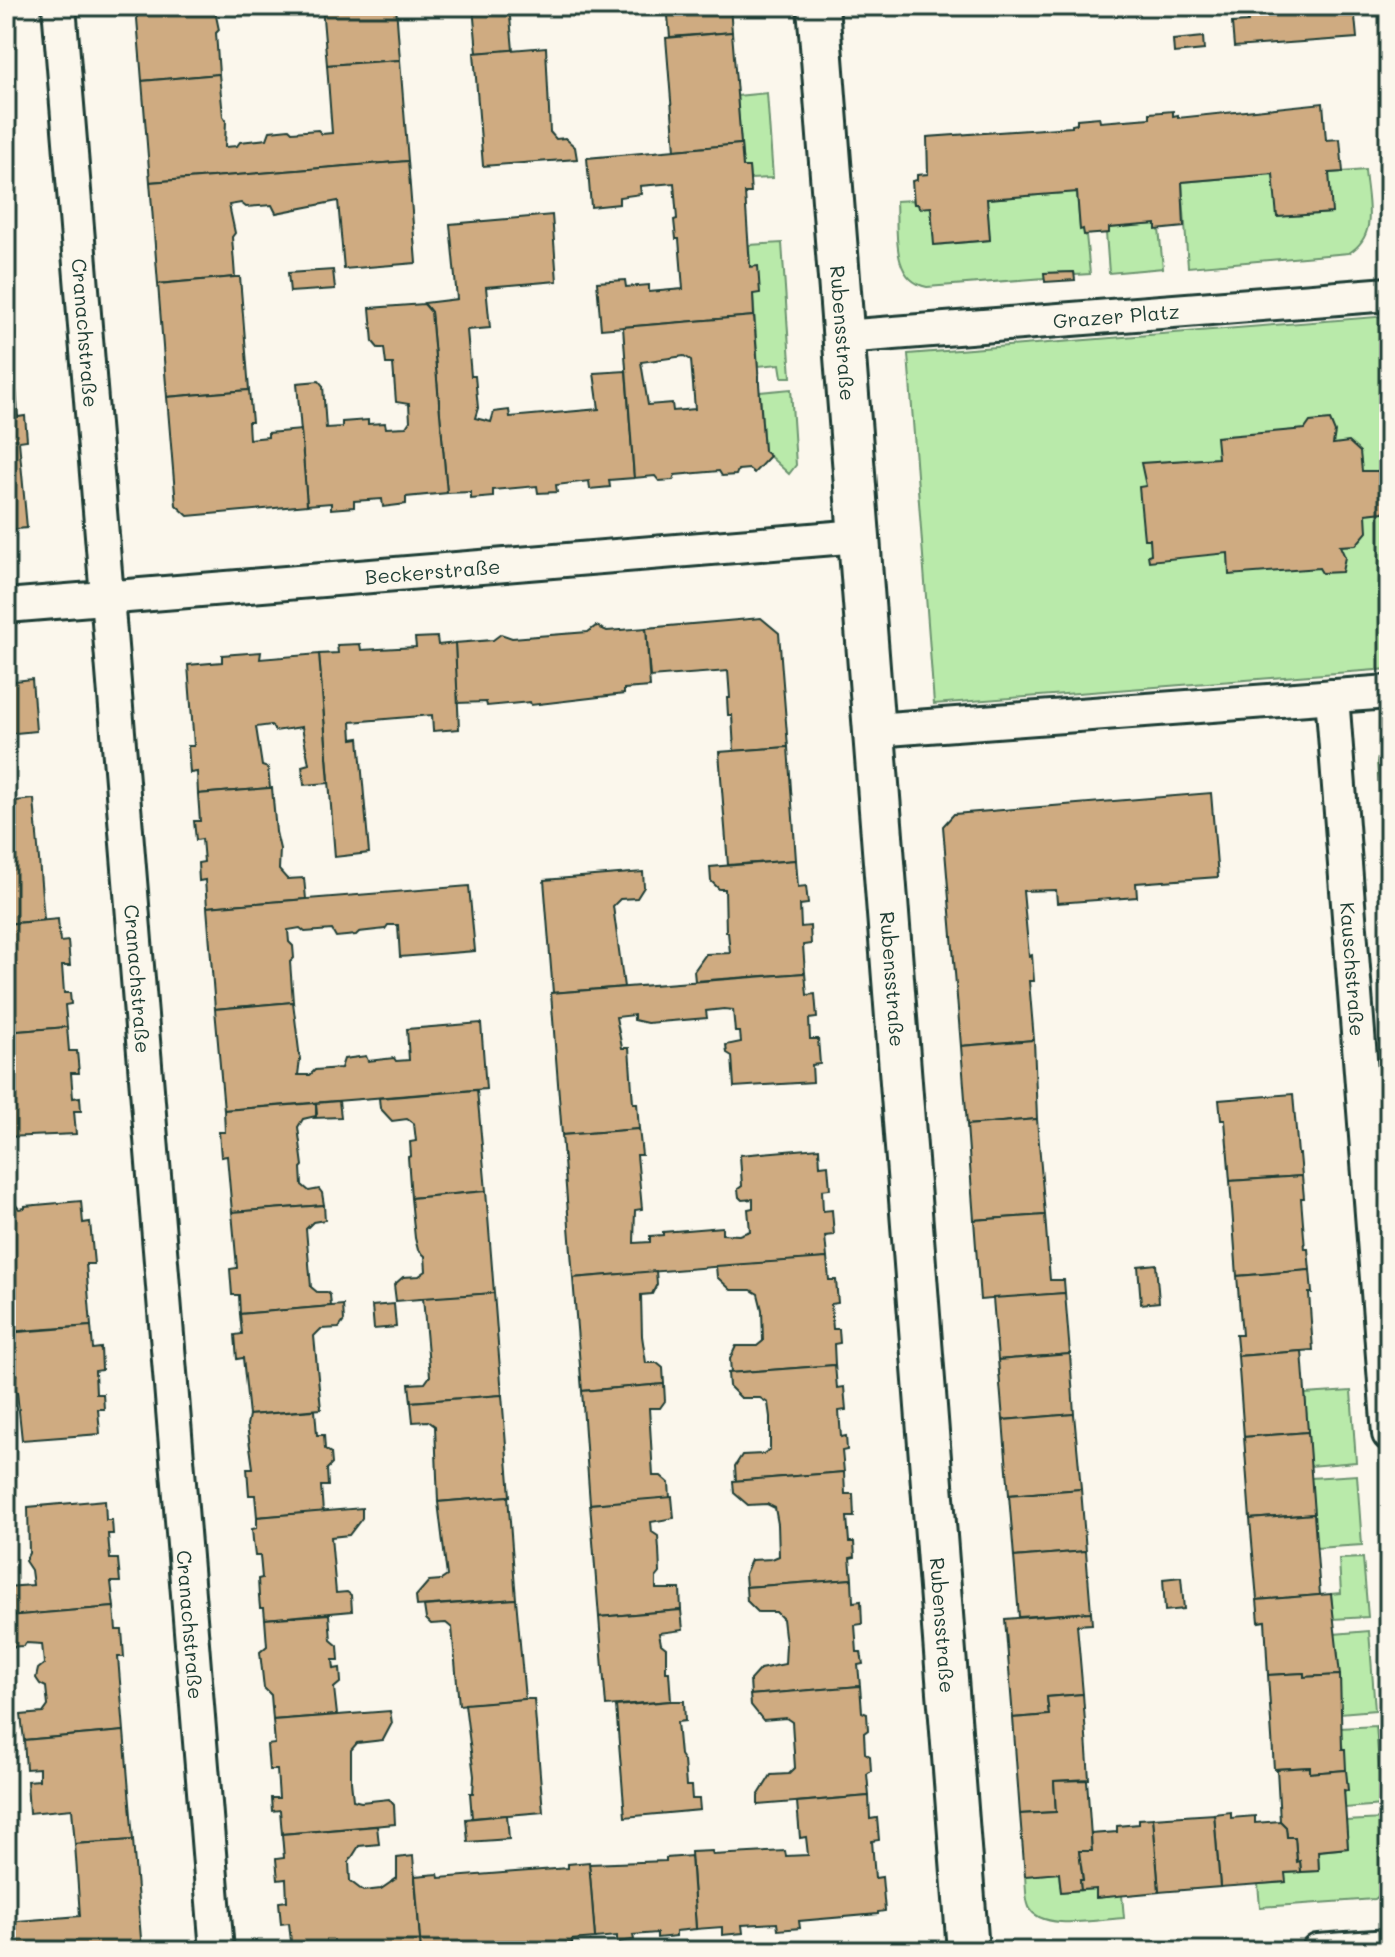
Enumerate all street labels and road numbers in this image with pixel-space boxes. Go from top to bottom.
street label: Cranachstraße [67,257,105,409]
street label: Rubensstraße [825,264,861,402]
street label: Grazer Platz [1052,298,1180,333]
street label: Beckerstraße [364,552,501,590]
street label: Kauschstraße [1335,901,1371,1037]
street label: Cranachstraße [119,903,157,1054]
street label: Rubensstraße [875,910,911,1048]
street label: Cranachstraße [171,1549,210,1700]
street label: Rubensstraße [925,1556,961,1694]

